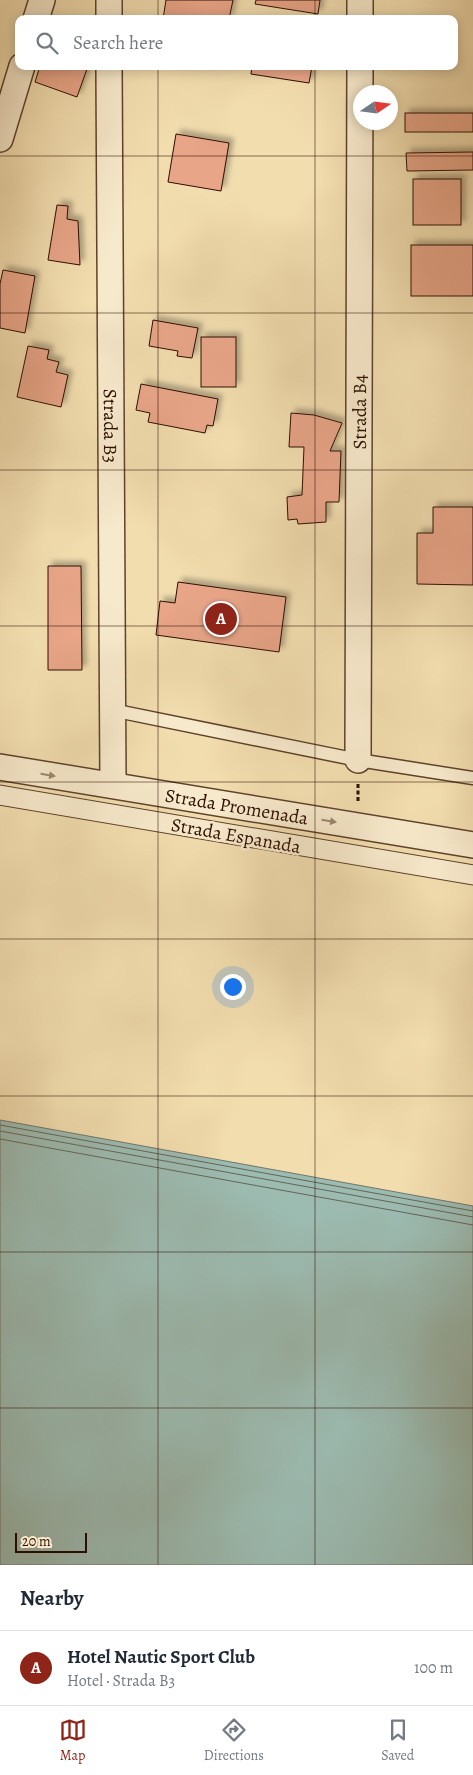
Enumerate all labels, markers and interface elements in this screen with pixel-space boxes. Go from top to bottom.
search box [15,15,458,70]
icon: search [33,29,61,57]
text: Search here [73,30,163,56]
north arrow [353,85,398,130]
street label: Strada B4 [347,374,373,450]
street label: Strada B3 [97,389,123,463]
pin: A [205,600,237,638]
one-way arrow [41,771,57,779]
street label: Strada Promenada [163,782,310,832]
street label: Strada Espanada [169,812,303,860]
one-way arrow [322,818,338,826]
your location [220,974,246,1000]
scale bar [15,1530,88,1553]
text: 20 m [22,1532,51,1551]
text: Nearby [20,1584,83,1612]
text: Hotel Nautic Sport Club [67,1644,255,1670]
text: A [31,1657,41,1679]
text: 100 m [414,1657,453,1679]
text: Hotel · Strada B3 [67,1670,175,1692]
tab: Map [59,1716,87,1765]
tab: Directions [204,1716,264,1765]
tab: Saved [381,1716,414,1765]

